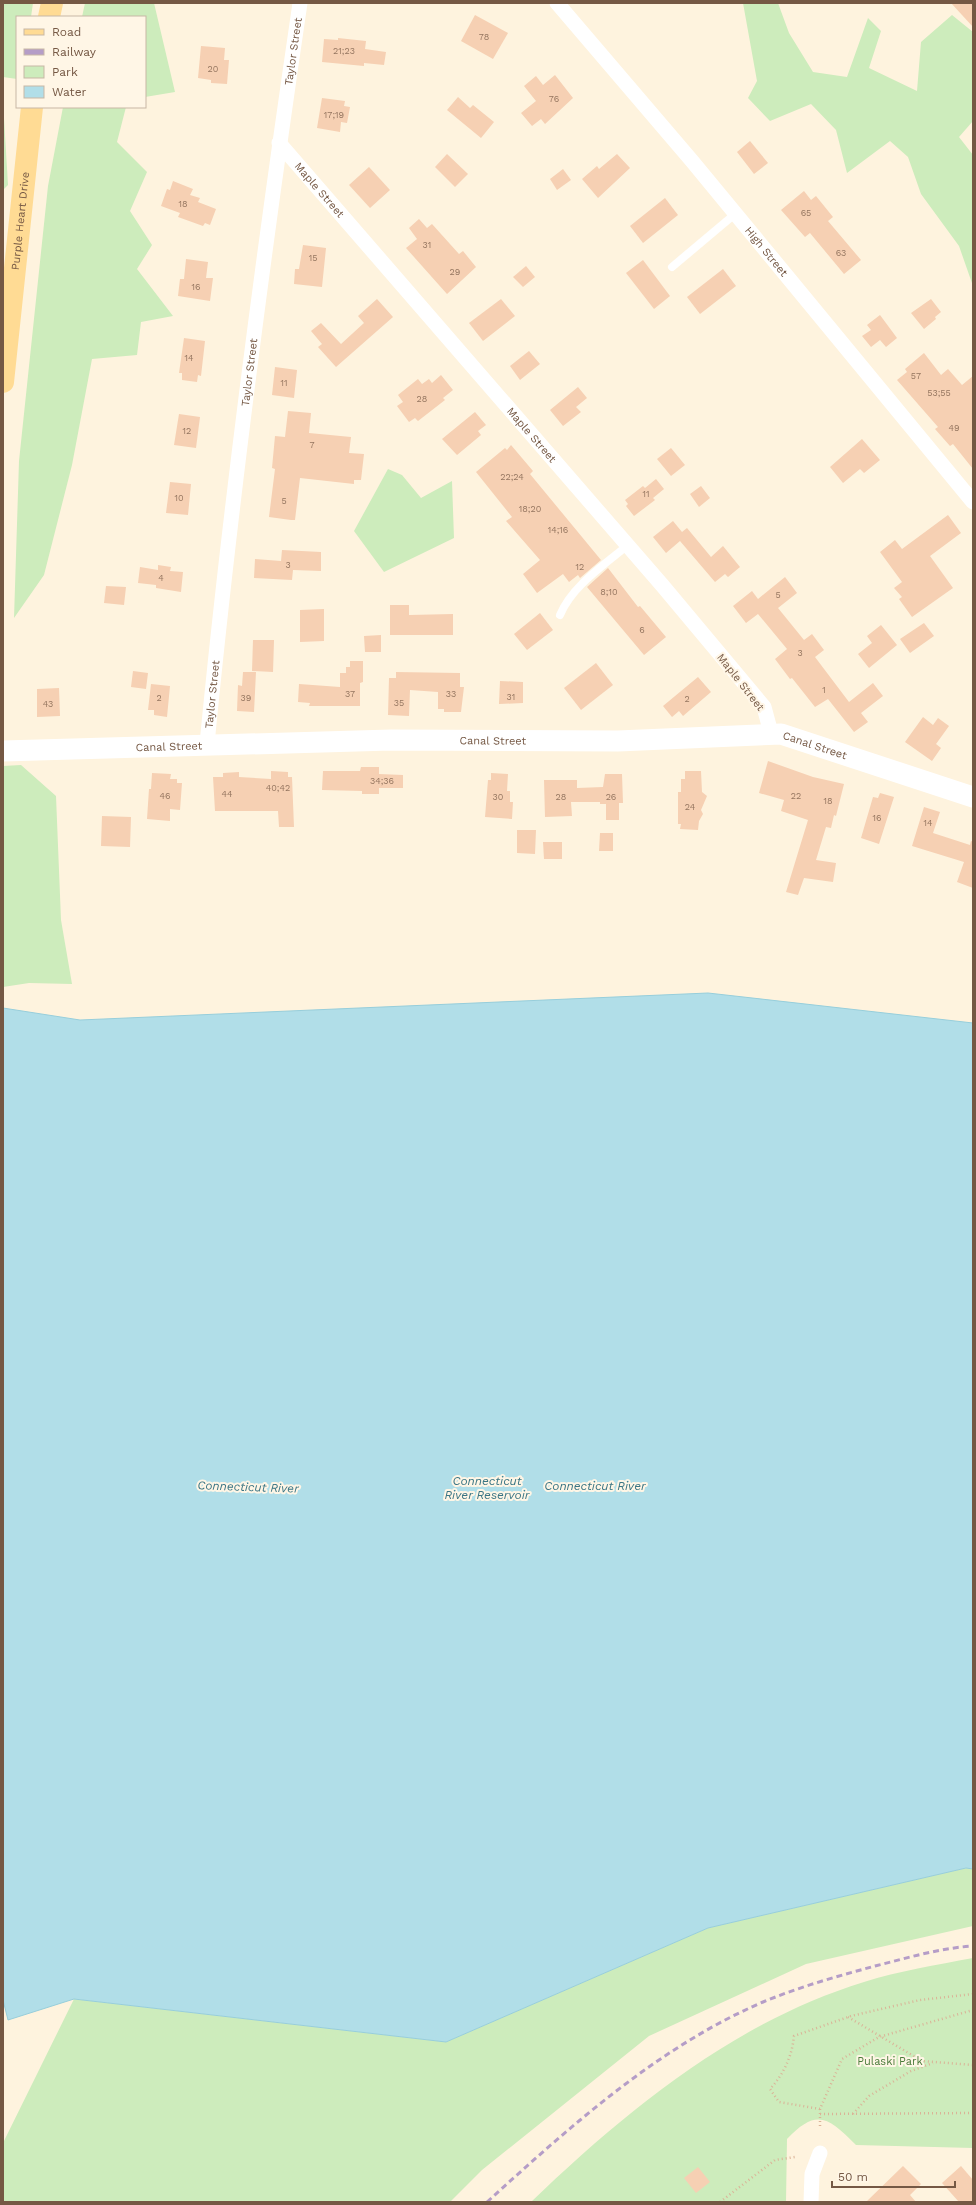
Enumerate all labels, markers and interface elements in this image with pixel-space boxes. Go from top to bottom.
legend [16,16,146,108]
street label: Taylor Street [282,16,305,86]
text: Road [52,25,81,39]
house number: 78 [479,32,489,42]
text: Railway [52,45,97,59]
house number: 21;23 [333,46,355,56]
house number: 20 [208,64,219,74]
text: Park [52,65,78,79]
text: Water [52,85,87,99]
house number: 76 [549,94,559,104]
house number: 17;19 [324,110,344,120]
street label: Maple Street [292,160,347,221]
street label: Purple Heart Drive [9,171,32,271]
house number: 18 [178,199,188,209]
house number: 65 [801,208,811,218]
street label: High Street [742,224,791,280]
house number: 31 [423,240,431,250]
house number: 63 [836,248,846,258]
house number: 15 [309,253,317,263]
house number: 29 [450,267,460,277]
house number: 16 [192,282,200,292]
street label: Taylor Street [239,337,260,407]
house number: 14 [184,353,194,363]
house number: 57 [911,371,921,381]
house number: 11 [280,378,288,388]
house number: 53;55 [927,388,951,398]
house number: 28 [417,394,427,404]
street label: Maple Street [504,405,559,466]
house number: 49 [948,423,960,433]
house number: 12 [183,426,191,436]
house number: 7 [309,440,315,450]
house number: 22;24 [500,472,524,482]
house number: 11 [642,489,650,499]
house number: 10 [174,493,184,503]
house number: 5 [281,496,287,506]
house number: 18;20 [519,504,542,514]
house number: 14;16 [548,525,568,535]
house number: 3 [285,560,291,570]
house number: 12 [576,562,584,572]
house number: 4 [158,573,164,583]
house number: 8;10 [600,587,618,597]
house number: 5 [775,590,781,600]
house number: 6 [639,625,645,635]
house number: 3 [797,648,803,658]
street label: Maple Street [714,651,767,714]
street label: Taylor Street [203,659,222,729]
house number: 1 [822,685,826,695]
house number: 37 [345,689,355,699]
house number: 33 [446,689,456,699]
house number: 31 [507,692,515,702]
house number: 2 [156,693,162,703]
house number: 39 [241,693,251,703]
house number: 2 [684,694,690,704]
house number: 35 [394,698,404,708]
house number: 43 [43,699,53,709]
street label: Canal Street [781,729,849,762]
street label: Canal Street [459,734,527,748]
street label: Canal Street [135,739,203,754]
house number: 34;36 [370,776,394,786]
house number: 40;42 [266,783,290,793]
house number: 44 [222,789,233,799]
house number: 46 [160,791,170,801]
house number: 22 [791,791,801,801]
house number: 30 [493,792,504,802]
house number: 28 [556,792,566,802]
house number: 26 [606,792,616,802]
house number: 18 [823,796,833,806]
house number: 24 [685,802,696,812]
house number: 16 [873,813,881,823]
house number: 14 [923,818,933,828]
water label: Connecticut River Reservoir [444,1474,531,1502]
water label: Connecticut River [197,1478,300,1496]
water label: Connecticut River [544,1479,647,1493]
park label: Pulaski Park [857,2055,923,2068]
scale bar [832,2163,955,2189]
text: 50 m [838,2170,868,2184]

